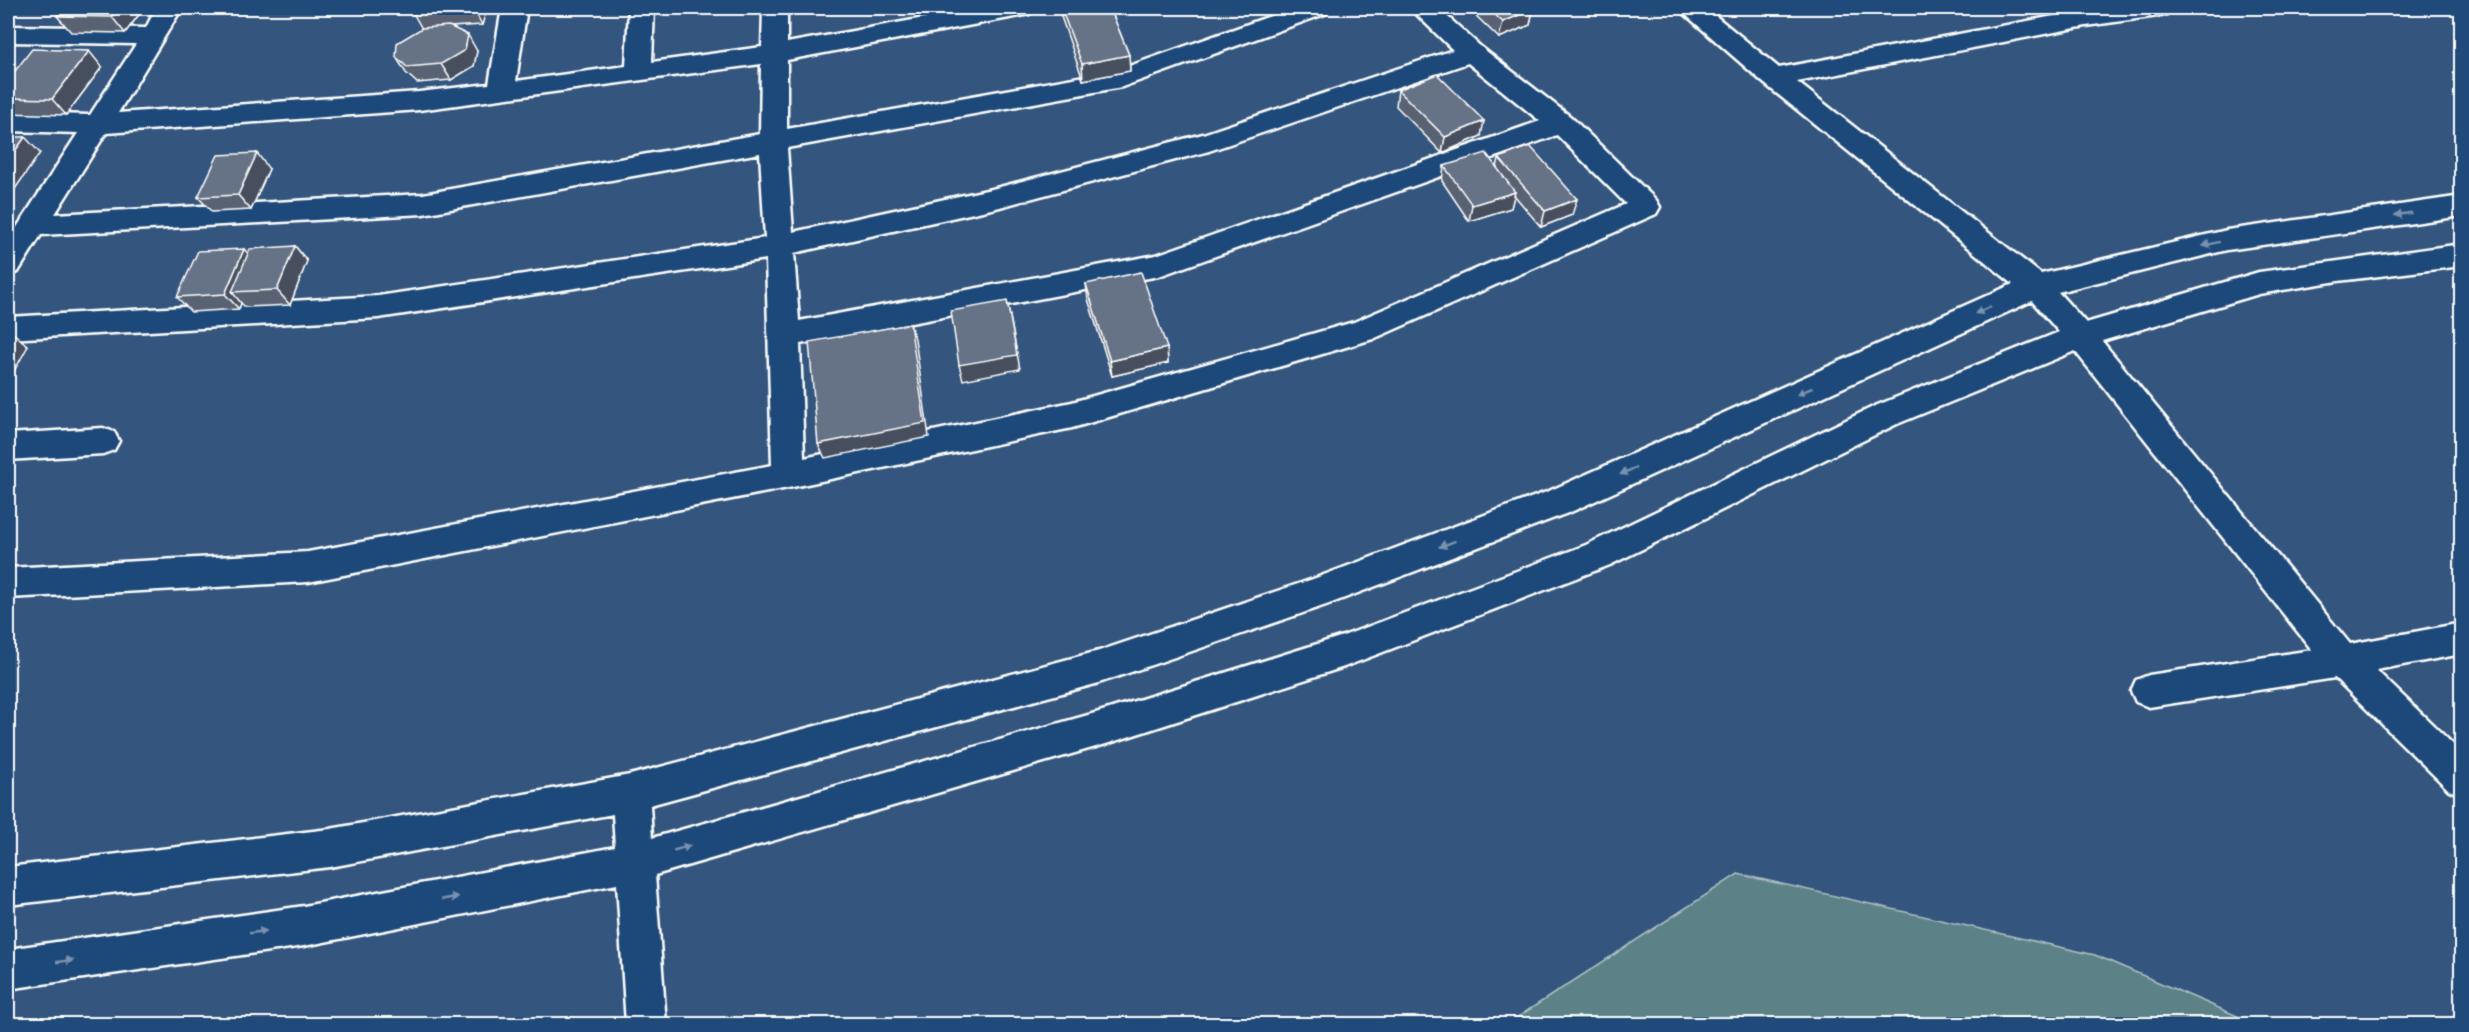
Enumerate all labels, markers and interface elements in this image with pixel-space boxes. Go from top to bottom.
one-way arrow [2394,209,2413,218]
one-way arrow [2202,239,2220,249]
one-way arrow [1974,306,1992,316]
one-way arrow [1797,386,1814,395]
one-way arrow [1619,466,1636,475]
one-way arrow [1438,540,1456,549]
one-way arrow [673,843,691,853]
one-way arrow [441,893,460,902]
one-way arrow [249,928,268,937]
one-way arrow [56,956,75,965]

